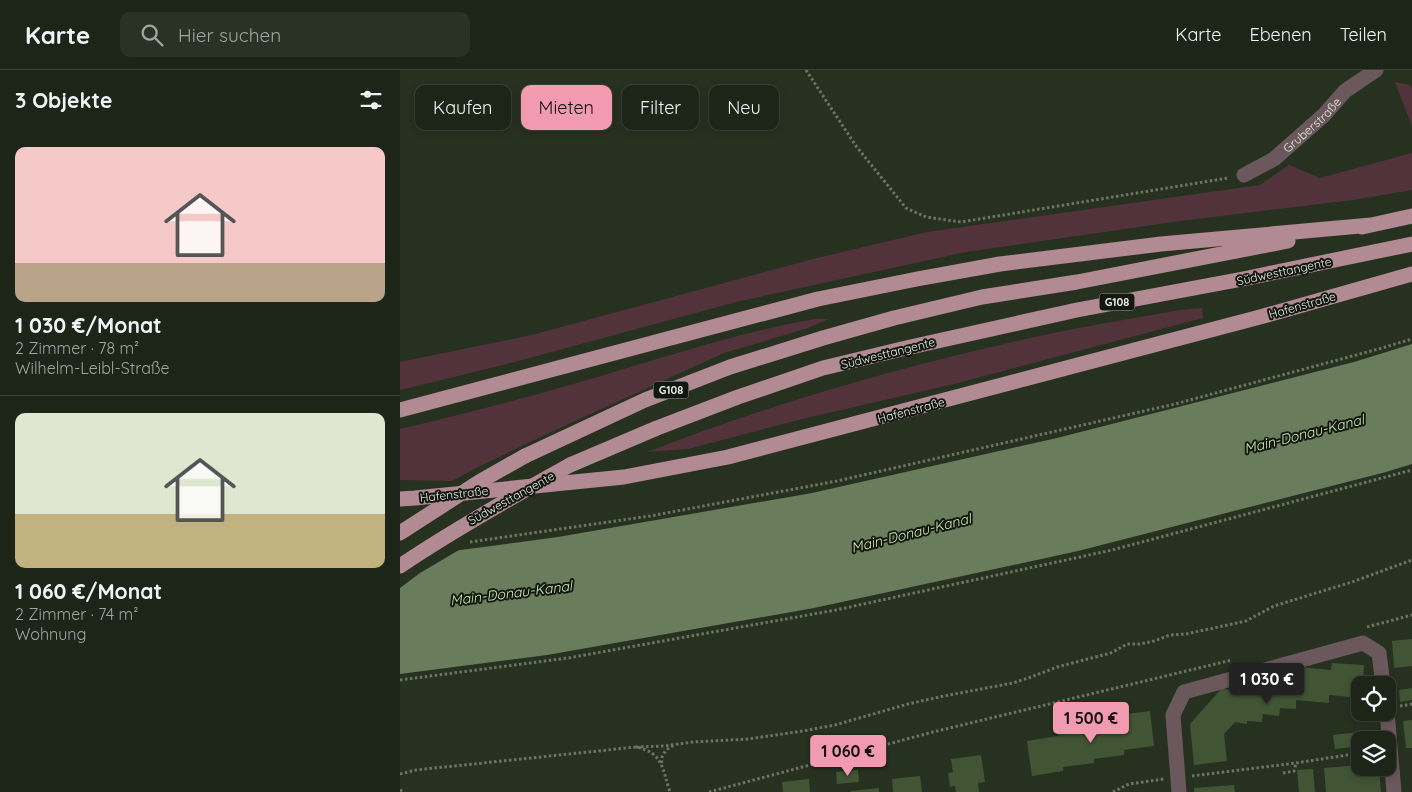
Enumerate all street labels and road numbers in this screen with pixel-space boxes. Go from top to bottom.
street label: Gruberstraße [1280,94,1344,155]
street label: Südwesttangente [1235,254,1333,288]
street label: Hafenstraße [1267,288,1337,322]
road number: G108 [1100,293,1134,310]
street label: Südwesttangente [839,334,937,372]
road number: G108 [654,382,688,398]
street label: Hafenstraße [876,394,946,426]
street label: Südwesttangente [465,468,557,528]
street label: Hafenstraße [419,483,489,505]

